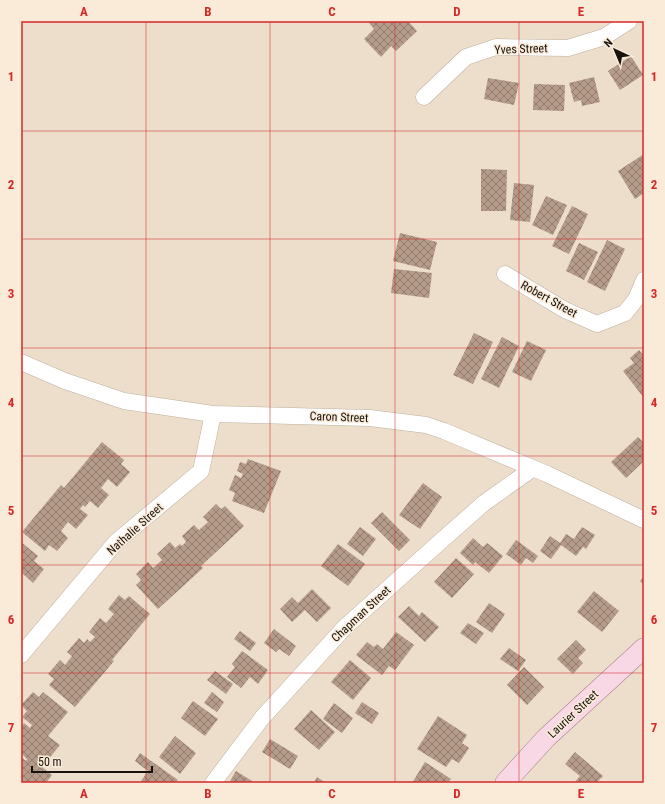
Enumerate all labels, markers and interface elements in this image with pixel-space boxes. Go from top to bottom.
text: A [80,4,88,19]
text: B [204,4,212,19]
text: C [328,4,336,19]
text: D [453,4,461,19]
text: E [578,4,585,19]
north arrow [595,30,635,70]
text: N [601,36,616,50]
street label: Yves Street [494,41,548,57]
text: 1 [8,69,14,84]
text: 1 [651,69,657,84]
text: 2 [8,177,15,192]
text: 2 [651,177,658,192]
street label: Robert Street [518,278,580,320]
text: 3 [8,286,14,301]
text: 3 [651,286,657,301]
text: 4 [8,395,15,410]
text: 4 [651,395,658,410]
street label: Caron Street [309,409,369,425]
street label: Nathalie Street [104,500,166,558]
text: 5 [8,503,15,518]
text: 5 [651,503,658,518]
street label: Chapman Street [329,583,394,645]
text: 6 [8,612,15,627]
text: 6 [651,612,658,627]
street label: Laurier Street [545,687,601,741]
text: 7 [8,720,15,735]
text: 7 [651,720,658,735]
scale bar [32,748,152,774]
text: 50 m [38,755,62,769]
text: A [80,786,88,801]
text: B [204,786,212,801]
text: C [328,786,336,801]
text: D [453,786,461,801]
text: E [578,786,585,801]

